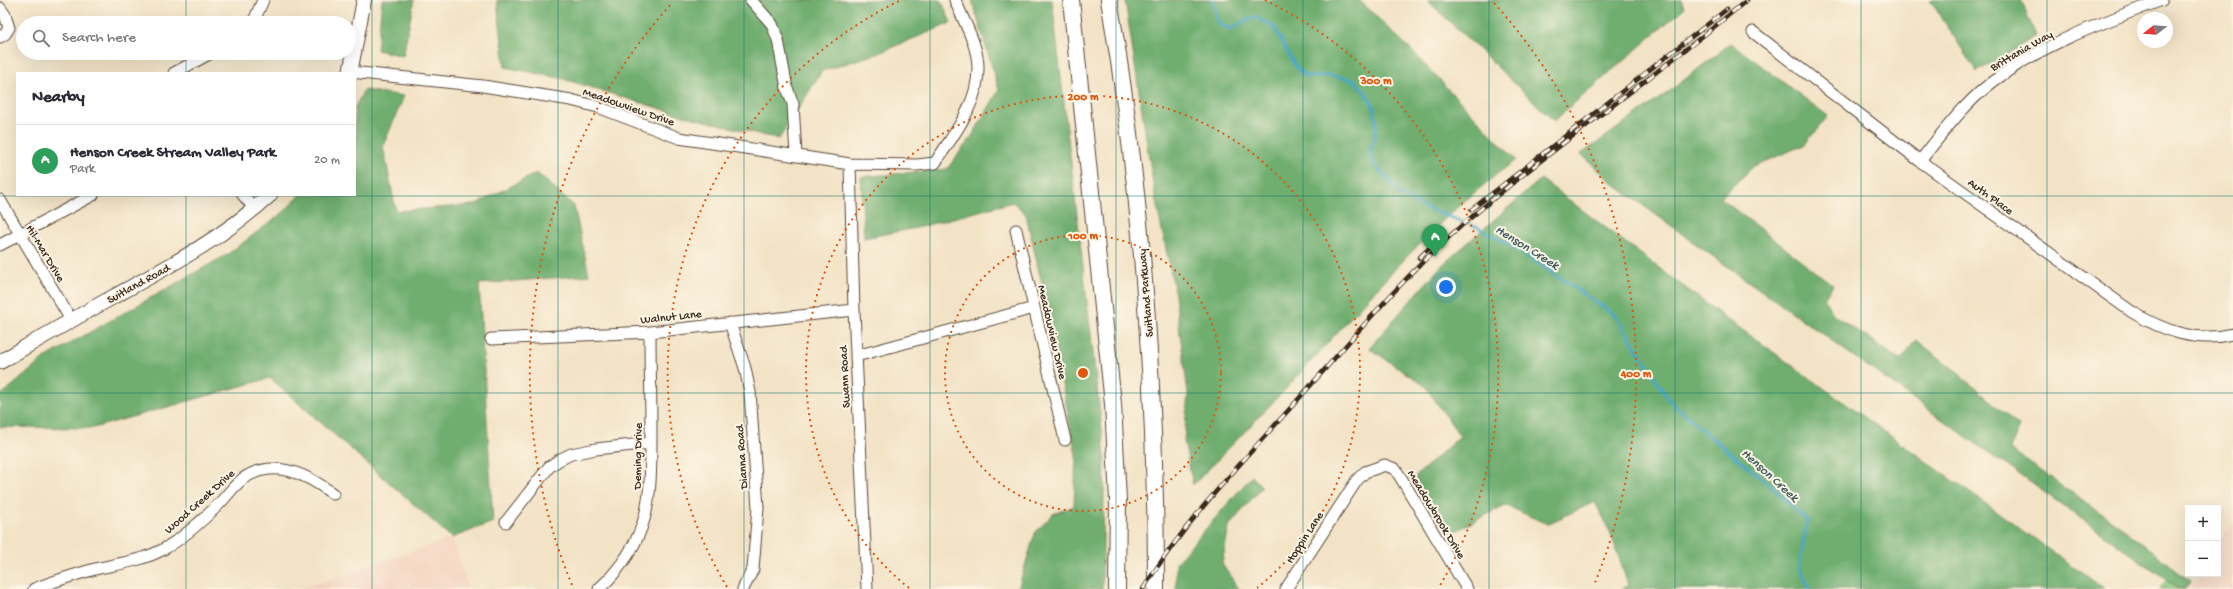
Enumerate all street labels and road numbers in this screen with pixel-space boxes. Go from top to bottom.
street label: Brittania Way [1987,28,2056,76]
street label: Meadowview Drive [581,86,677,130]
street label: Auth Place [1964,176,2016,219]
street label: Hil-Mar Drive [22,223,67,286]
street label: Suitland Parkway [1136,248,1158,337]
street label: Suitland Road [105,261,174,308]
street label: Meadowview Drive [1033,284,1069,382]
street label: Walnut Lane [640,308,703,328]
street label: Swann Road [837,345,855,408]
street label: Deming Drive [631,422,647,490]
street label: Dianna Road [734,423,752,490]
street label: Wood Creek Drive [162,467,239,538]
street label: Meadowbrook Drive [1403,468,1468,563]
street label: Hoppin Lane [1284,509,1328,567]

